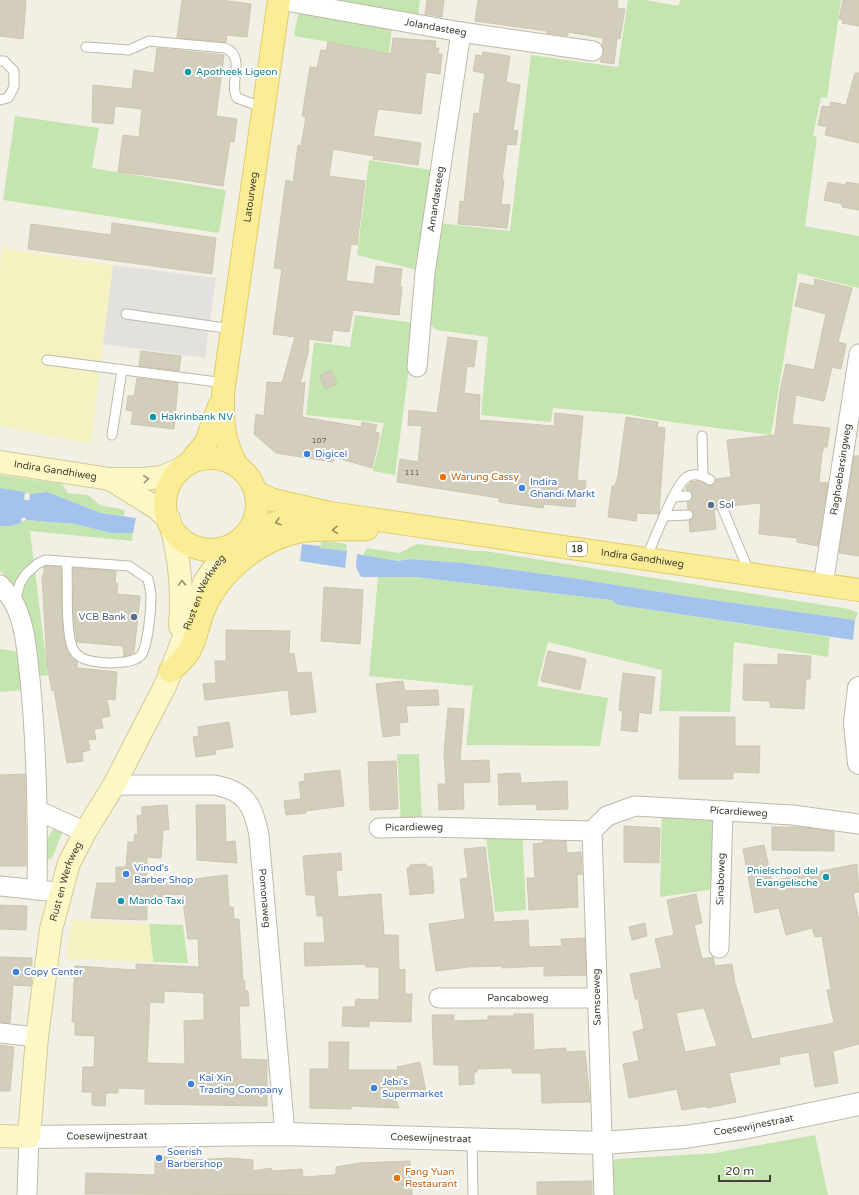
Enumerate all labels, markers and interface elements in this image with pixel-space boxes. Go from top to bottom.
street label: Jolandasteeg [403,16,468,39]
place label: Apotheek Ligeon [196,66,277,78]
marker: Apotheek Ligeon [183,67,193,77]
street label: Amandasteeg [425,165,447,233]
street label: Latourweg [241,171,260,223]
place label: Hakrinbank NV [161,411,233,423]
marker: Hakrinbank NV [148,412,158,422]
street label: Raghoebarsingweg [828,423,854,516]
house number: 107 [311,436,327,445]
place label: Digicel [315,448,347,460]
marker: Digicel [302,449,312,459]
street label: Indira Gandhiweg [13,458,98,483]
house number: 111 [404,468,420,477]
place label: Warung Cassy [451,471,519,483]
marker: Warung Cassy [438,472,448,482]
one-way arrow [143,474,149,483]
place label: Indira Ghandi Markt [530,476,595,500]
marker: Indira Ghandi Markt [517,483,527,493]
place label: Sol [719,499,734,511]
marker: Sol [706,500,716,510]
one-way arrow [275,517,282,526]
one-way arrow [332,526,338,534]
road number: 18 [567,542,587,556]
street label: Indira Gandhiweg [600,547,685,570]
street label: Rust en Werkweg [181,552,228,632]
one-way arrow [177,580,186,586]
place label: VCB Bank [79,611,127,623]
marker: VCB Bank [129,612,139,622]
street label: Picardieweg [709,804,768,820]
street label: Picardieweg [385,821,443,834]
street label: Rust en Werkweg [47,840,85,923]
street label: Sinaboweg [714,853,728,905]
place label: Vinod's Barber Shop [134,862,193,886]
place label: Pnielschool del Evangelische [747,865,818,889]
street label: Pomonaweg [256,868,273,928]
marker: Vinod's Barber Shop [121,869,131,879]
marker: Pnielschool del Evangelische [821,872,831,882]
place label: Mando Taxi [129,895,184,907]
marker: Mando Taxi [116,896,126,906]
place label: Copy Center [24,966,83,978]
marker: Copy Center [11,967,21,977]
street label: Samsoeweg [591,968,603,1026]
street label: Pancaboweg [487,992,549,1004]
place label: Kai Xin Trading Company [199,1072,284,1096]
place label: Jebi's Supermarket [382,1076,444,1100]
marker: Kai Xin Trading Company [186,1079,196,1089]
marker: Jebi's Supermarket [369,1083,379,1093]
street label: Coesewijnestraat [713,1112,795,1139]
street label: Coesewijnestraat [66,1130,148,1143]
street label: Coesewijnestraat [390,1131,472,1145]
place label: Soerish Barbershop [167,1146,222,1170]
marker: Soerish Barbershop [154,1153,164,1163]
scale bar [719,1157,770,1183]
text: 20 m [725,1164,754,1178]
place label: Fang Yuan Restaurant [405,1166,457,1190]
marker: Fang Yuan Restaurant [392,1173,402,1183]

